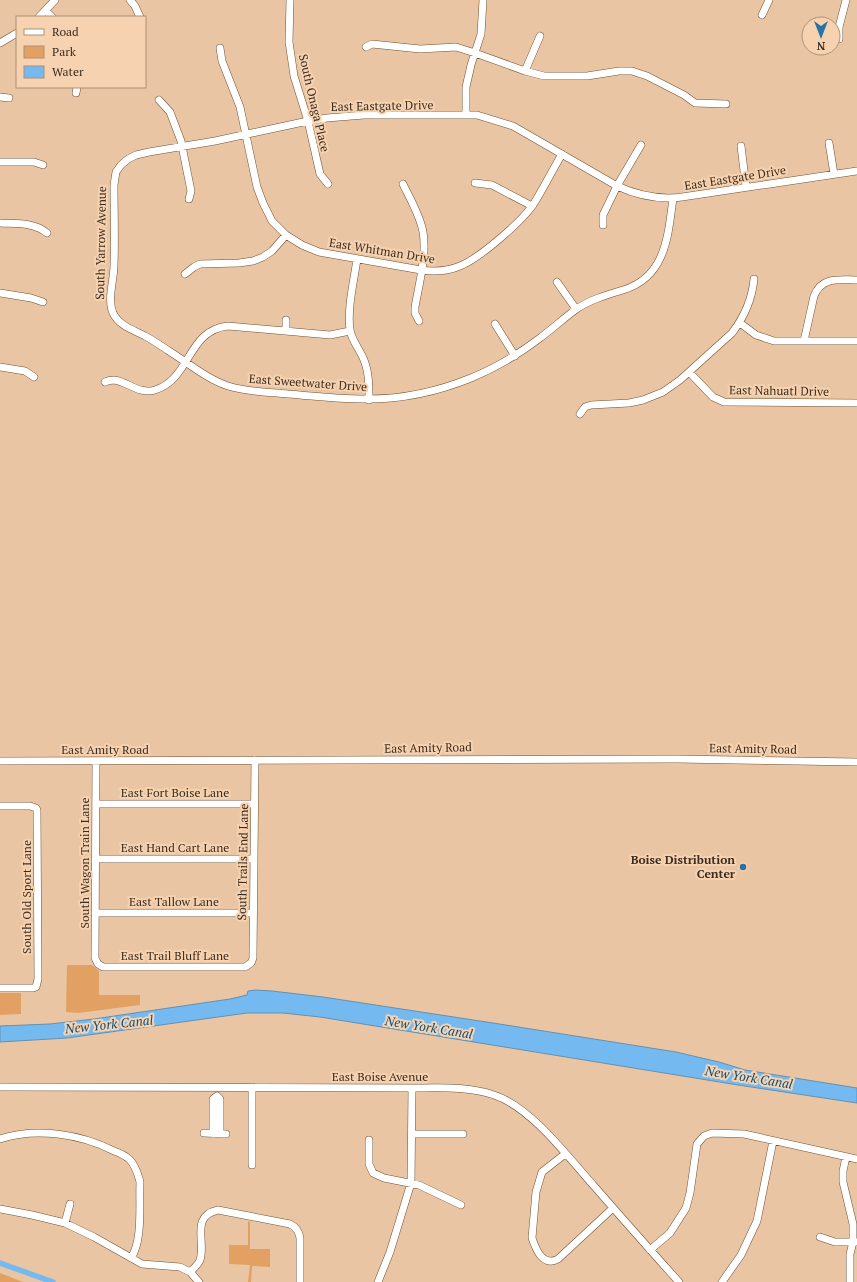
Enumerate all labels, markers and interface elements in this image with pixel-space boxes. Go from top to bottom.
legend [16,16,146,88]
north arrow [801,16,841,56]
text: Road [52,24,79,39]
text: N [816,39,825,53]
text: Park [52,44,77,59]
street label: South Onaga Place [296,52,333,153]
text: Water [52,64,84,79]
street label: East Eastgate Drive [331,97,433,114]
street label: East Eastgate Drive [683,162,787,193]
street label: South Yarrow Avenue [92,186,109,300]
street label: East Whitman Drive [328,235,436,266]
street label: East Sweetwater Drive [248,371,368,394]
street label: East Nahuatl Drive [729,382,829,399]
street label: East Amity Road [384,739,472,756]
street label: East Amity Road [709,740,797,757]
street label: East Amity Road [61,742,149,757]
street label: East Fort Boise Lane [121,785,229,800]
street label: South Wagon Train Lane [77,797,92,929]
street label: South Trails End Lane [234,803,251,921]
street label: South Old Sport Lane [19,840,34,954]
street label: East Hand Cart Lane [121,840,229,855]
place label: Boise Distribution Center [631,852,736,881]
marker: Boise Distribution Center [738,862,748,872]
street label: East Tallow Lane [129,894,219,909]
street label: East Trail Bluff Lane [121,948,229,963]
water label: New York Canal [63,1010,154,1038]
water label: New York Canal [383,1011,474,1043]
water label: New York Canal [703,1061,794,1093]
street label: East Boise Avenue [332,1069,428,1084]

